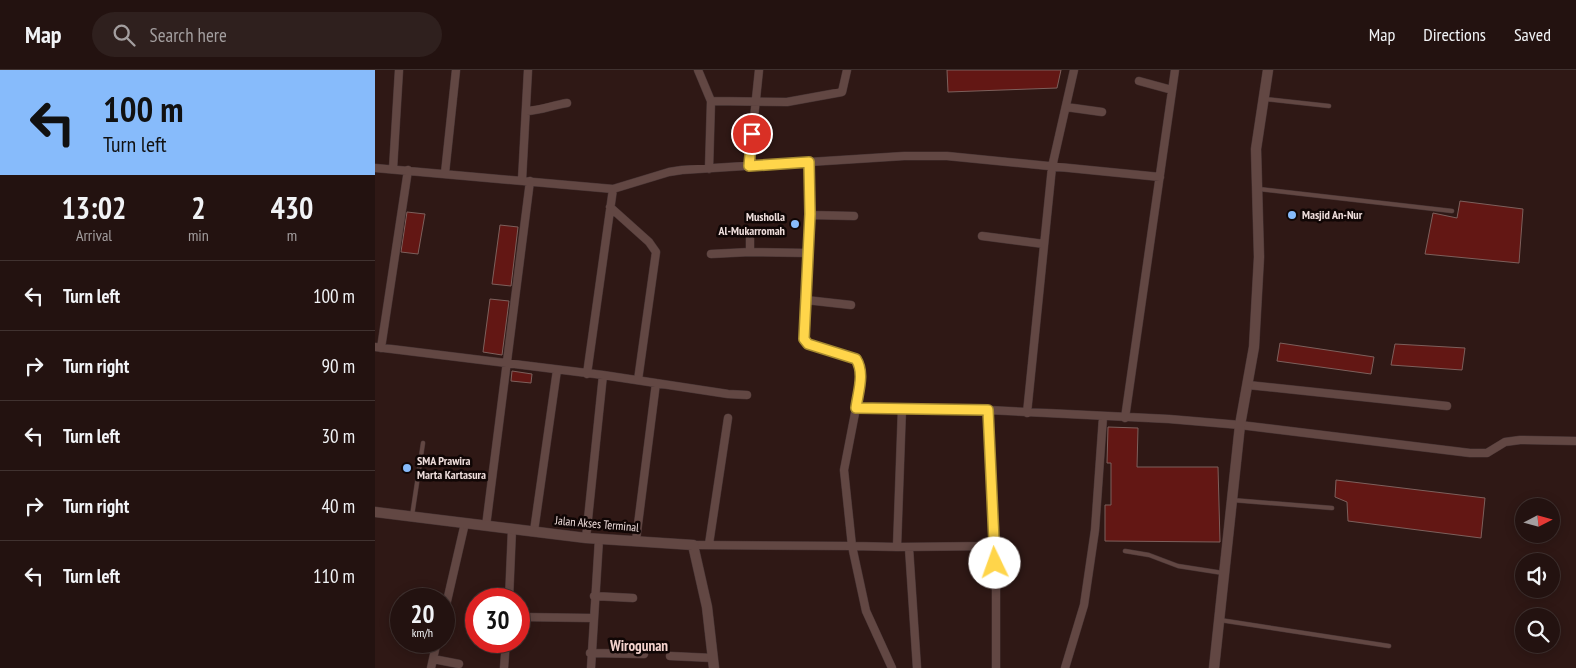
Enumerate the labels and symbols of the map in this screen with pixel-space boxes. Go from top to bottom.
pin [731,113,773,155]
place label: Masjid An-Nur [1302,207,1363,222]
place label: Musholla Al-Mukarromah [718,209,785,238]
marker: Masjid An-Nur [1286,209,1298,221]
marker: Musholla Al-Mukarromah [789,218,801,230]
place label: SMA Prawira Marta Kartasura [417,453,486,482]
marker: SMA Prawira Marta Kartasura [401,462,413,474]
north arrow [1515,498,1560,542]
street label: Jalan Akses Terminal [554,512,640,535]
position arrow [968,536,1020,588]
speed limit sign: 30 [465,588,530,653]
district label: Wirogunan [609,636,668,655]

